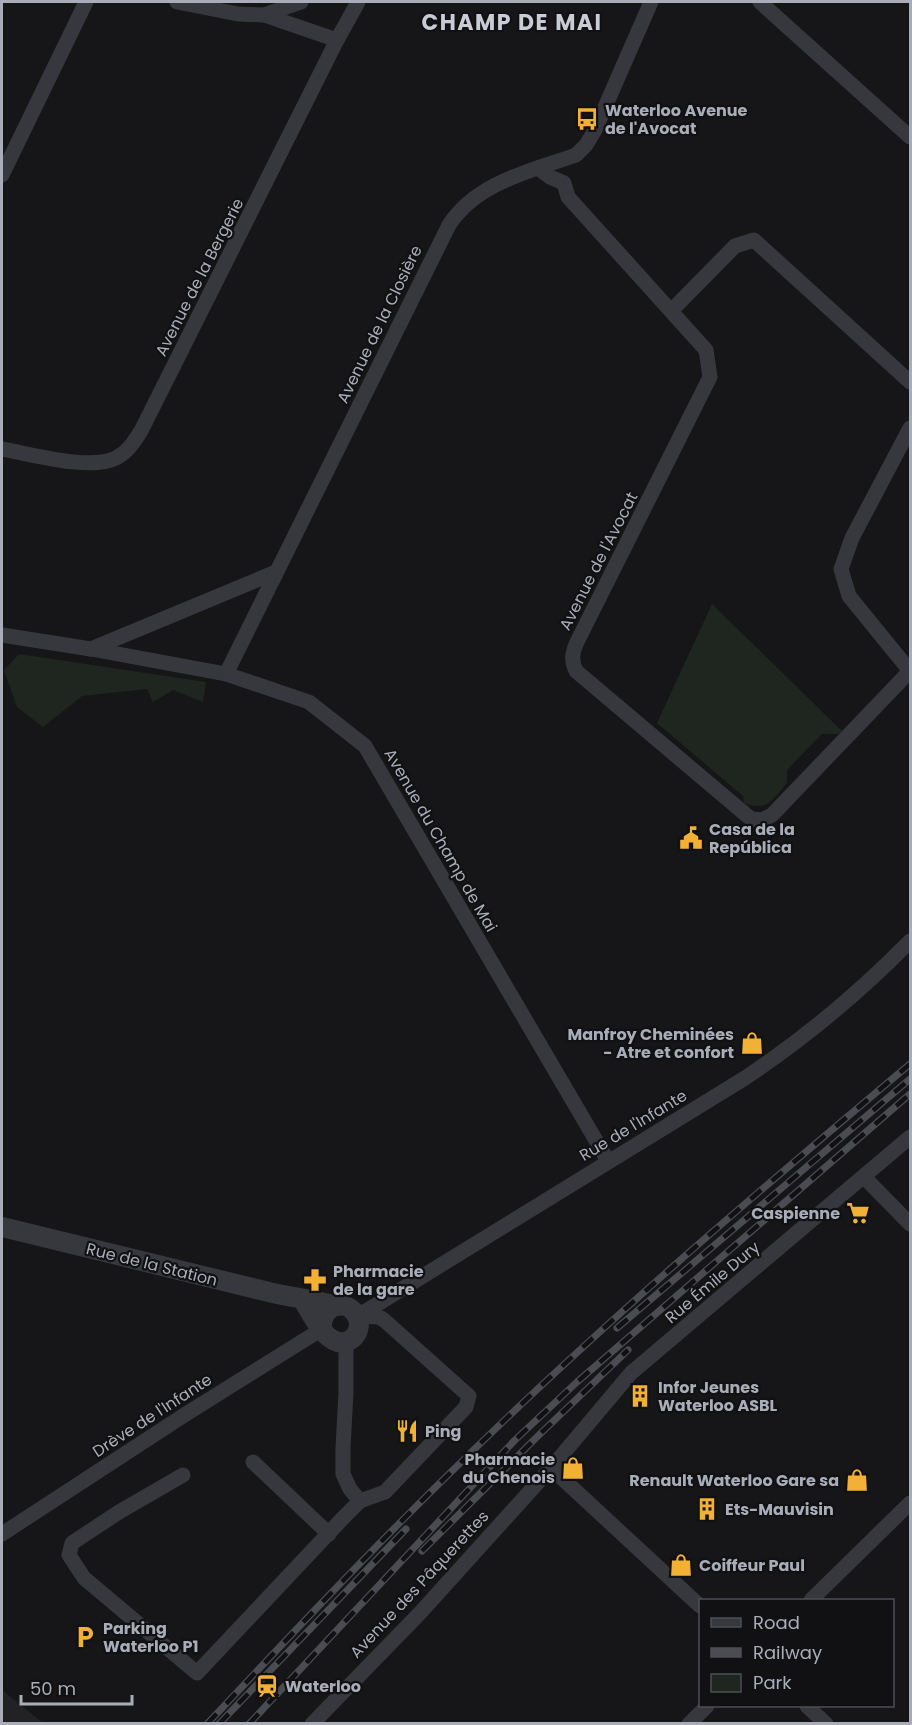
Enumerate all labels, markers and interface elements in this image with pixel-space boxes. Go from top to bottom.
district label: CHAMP DE MAI [421,7,603,38]
place label: Waterloo Avenue de l'Avocat [605,99,748,140]
bus stop icon: Waterloo Avenue de l'Avocat [574,106,600,132]
street label: Avenue de la Bergerie [150,194,249,360]
street label: Avenue de la Closière [331,241,428,407]
street label: Avenue de l'Avocat [554,488,643,634]
street label: Avenue du Champ de Mai [379,744,503,936]
place label: Casa de la República [709,818,795,859]
public building icon: Casa de la República [678,825,704,851]
place label: Manfroy Cheminées - Atre et confort [567,1023,734,1064]
shop icon: Manfroy Cheminées - Atre et confort [739,1030,765,1056]
street label: Rue de l'Infante [575,1084,691,1167]
supermarket icon: Caspienne [845,1200,871,1226]
place label: Caspienne [751,1202,840,1225]
street label: Rue Émile Dury [660,1236,765,1329]
street label: Rue de la Station [84,1237,220,1292]
place label: Pharmacie de la gare [333,1260,424,1301]
pharmacy icon: Pharmacie de la gare [302,1267,328,1293]
street label: Drève de l'Infante [88,1368,217,1463]
place label: Infor Jeunes Waterloo ASBL [658,1376,778,1417]
building icon: Infor Jeunes Waterloo ASBL [627,1383,653,1409]
restaurant icon: Ping [394,1418,420,1444]
place label: Ping [425,1420,461,1443]
place label: Pharmacie du Chenois [463,1448,555,1489]
shop icon: Pharmacie du Chenois [560,1455,586,1481]
shop icon: Renault Waterloo Gare sa [844,1467,870,1493]
place label: Renault Waterloo Gare sa [629,1469,839,1492]
building icon: Ets-Mauvisin [694,1496,720,1522]
place label: Ets-Mauvisin [725,1498,834,1521]
street label: Avenue des Pâquerettes [345,1505,494,1663]
shop icon: Coiffeur Paul [668,1552,694,1578]
place label: Coiffeur Paul [699,1554,805,1577]
legend [699,1599,894,1707]
text: Road [753,1610,800,1635]
place label: Parking Waterloo P1 [103,1617,198,1658]
parking icon: Parking Waterloo P1 [72,1624,98,1650]
text: Railway [753,1640,822,1665]
scale bar [21,1668,132,1706]
text: Park [753,1670,792,1695]
station icon: Waterloo [254,1673,280,1699]
place label: Waterloo [285,1675,361,1698]
text: 50 m [30,1676,76,1701]

